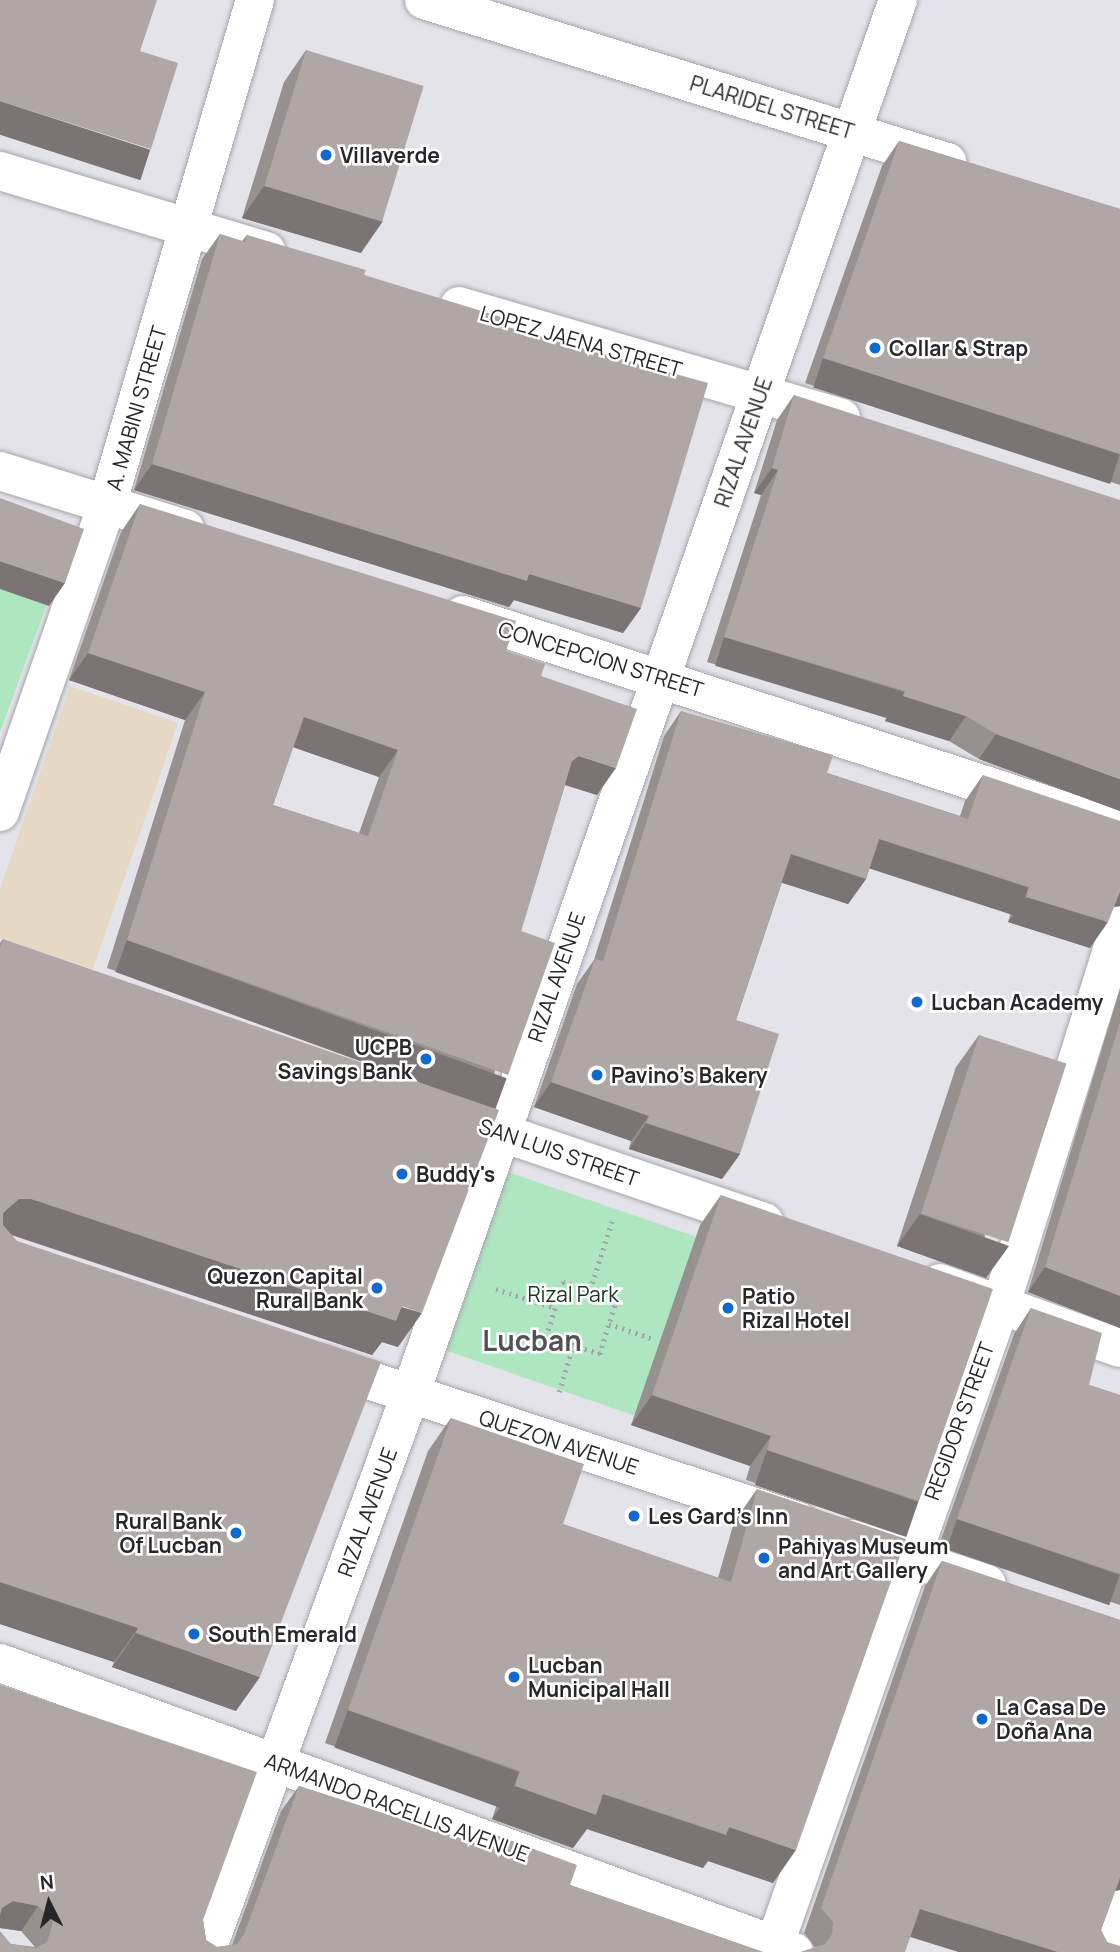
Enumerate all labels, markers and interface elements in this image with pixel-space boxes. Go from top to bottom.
street label: PLARIDEL STREET [687,70,857,144]
place label: Villaverde [340,142,440,168]
marker: Villaverde [318,147,334,163]
street label: LOPEZ JAENA STREET [477,300,685,382]
street label: A. MABINI STREET [100,323,172,493]
place label: Collar & Strap [889,335,1028,361]
marker: Collar & Strap [867,340,883,356]
street label: RIZAL AVENUE [709,373,777,511]
street label: CONCEPCION STREET [495,616,707,702]
street label: RIZAL AVENUE [522,908,590,1046]
place label: Lucban Academy [931,989,1103,1015]
marker: Lucban Academy [909,994,925,1010]
place label: UCPB Savings Bank [278,1034,412,1084]
marker: UCPB Savings Bank [418,1051,434,1067]
place label: Pavino's Bakery [611,1062,767,1088]
marker: Pavino's Bakery [589,1067,605,1083]
street label: SAN LUIS STREET [476,1113,642,1191]
place label: Buddy's [416,1161,495,1187]
marker: Buddy's [394,1166,410,1182]
place label: Quezon Capital Rural Bank [207,1263,363,1313]
marker: Quezon Capital Rural Bank [369,1280,385,1296]
park label: Rizal Park [527,1281,619,1307]
place label: Patio Rizal Hotel [742,1283,850,1333]
marker: Patio Rizal Hotel [720,1300,736,1316]
district label: Lucban [482,1323,582,1357]
street label: REGIDOR STREET [919,1339,999,1503]
street label: QUEZON AVENUE [476,1404,642,1480]
street label: RIZAL AVENUE [332,1443,402,1581]
place label: Les Gard's Inn [648,1503,788,1529]
place label: Rural Bank Of Lucban [115,1508,222,1558]
marker: Les Gard's Inn [626,1508,642,1524]
marker: Rural Bank Of Lucban [228,1525,244,1541]
place label: Pahiyas Museum and Art Gallery [778,1533,948,1583]
marker: Pahiyas Museum and Art Gallery [756,1550,772,1566]
place label: South Emerald [208,1621,357,1647]
marker: South Emerald [186,1626,202,1642]
place label: Lucban Municipal Hall [528,1652,670,1702]
marker: Lucban Municipal Hall [506,1669,522,1685]
place label: La Casa De Doña Ana [996,1694,1106,1744]
marker: La Casa De Doña Ana [974,1711,990,1727]
street label: ARMANDO RACELLIS AVENUE [261,1747,533,1867]
north arrow [14,1868,84,1938]
text: N [39,1868,55,1896]

